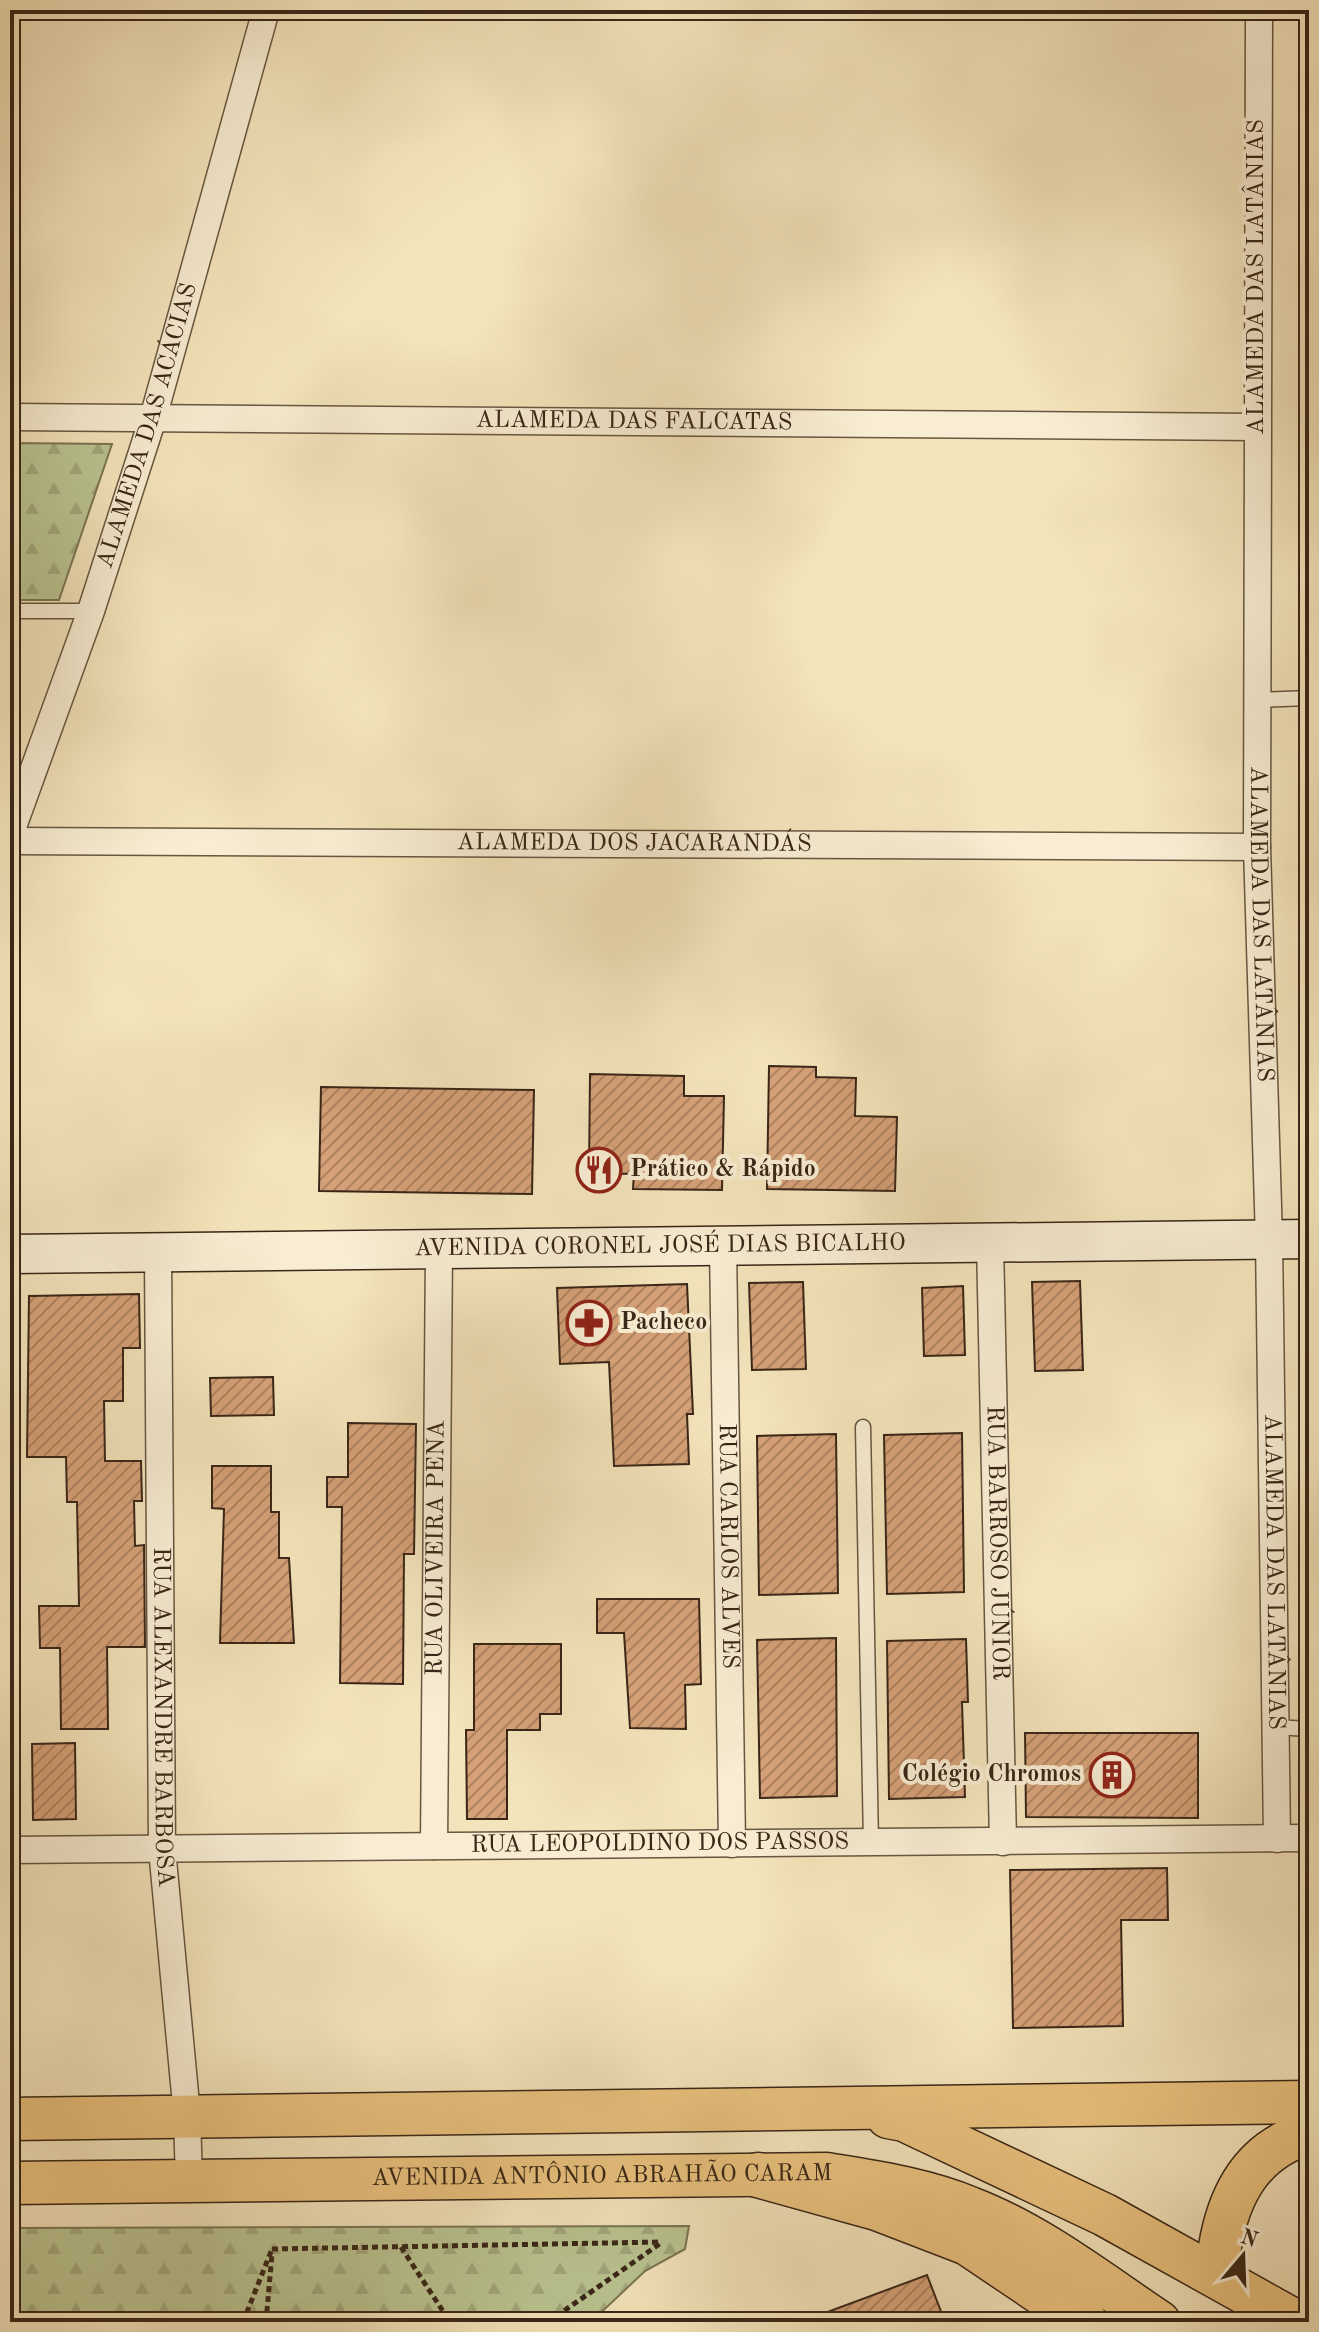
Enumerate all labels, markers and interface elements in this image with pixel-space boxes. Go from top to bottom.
street label: ALAMEDA DAS LATÂNIAS [1241,119,1269,435]
street label: ALAMEDA DAS ACÁCIAS [93,280,202,571]
street label: ALAMEDA DAS FALCATAS [475,409,793,435]
street label: ALAMEDA DAS LATÂNIAS [1245,766,1278,1082]
street label: ALAMEDA DOS JACARANDÁS [456,829,812,857]
restaurant icon: Prático & Rápido [575,1146,623,1194]
place label: Prático & Rápido [630,1158,816,1182]
street label: AVENIDA CORONEL JOSÉ DIAS BICALHO [414,1230,906,1261]
pharmacy icon: Pacheco [565,1299,613,1347]
place label: Pacheco [620,1311,707,1335]
street label: RUA BARROSO JÚNIOR [982,1405,1015,1681]
street label: ALAMEDA DAS LATÂNIAS [1259,1414,1291,1730]
street label: RUA OLIVEIRA PENA [423,1420,450,1676]
street label: RUA CARLOS ALVES [714,1423,741,1669]
street label: RUA ALEXANDRE BARBOSA [148,1547,178,1888]
building icon: Colégio Chromos [1088,1751,1136,1799]
place label: Colégio Chromos [902,1763,1081,1787]
street label: RUA LEOPOLDINO DOS PASSOS [471,1830,849,1858]
street label: AVENIDA ANTÔNIO ABRAHÃO CARAM [371,2159,833,2191]
north arrow [1203,2216,1283,2296]
text: N [1237,2226,1261,2252]

